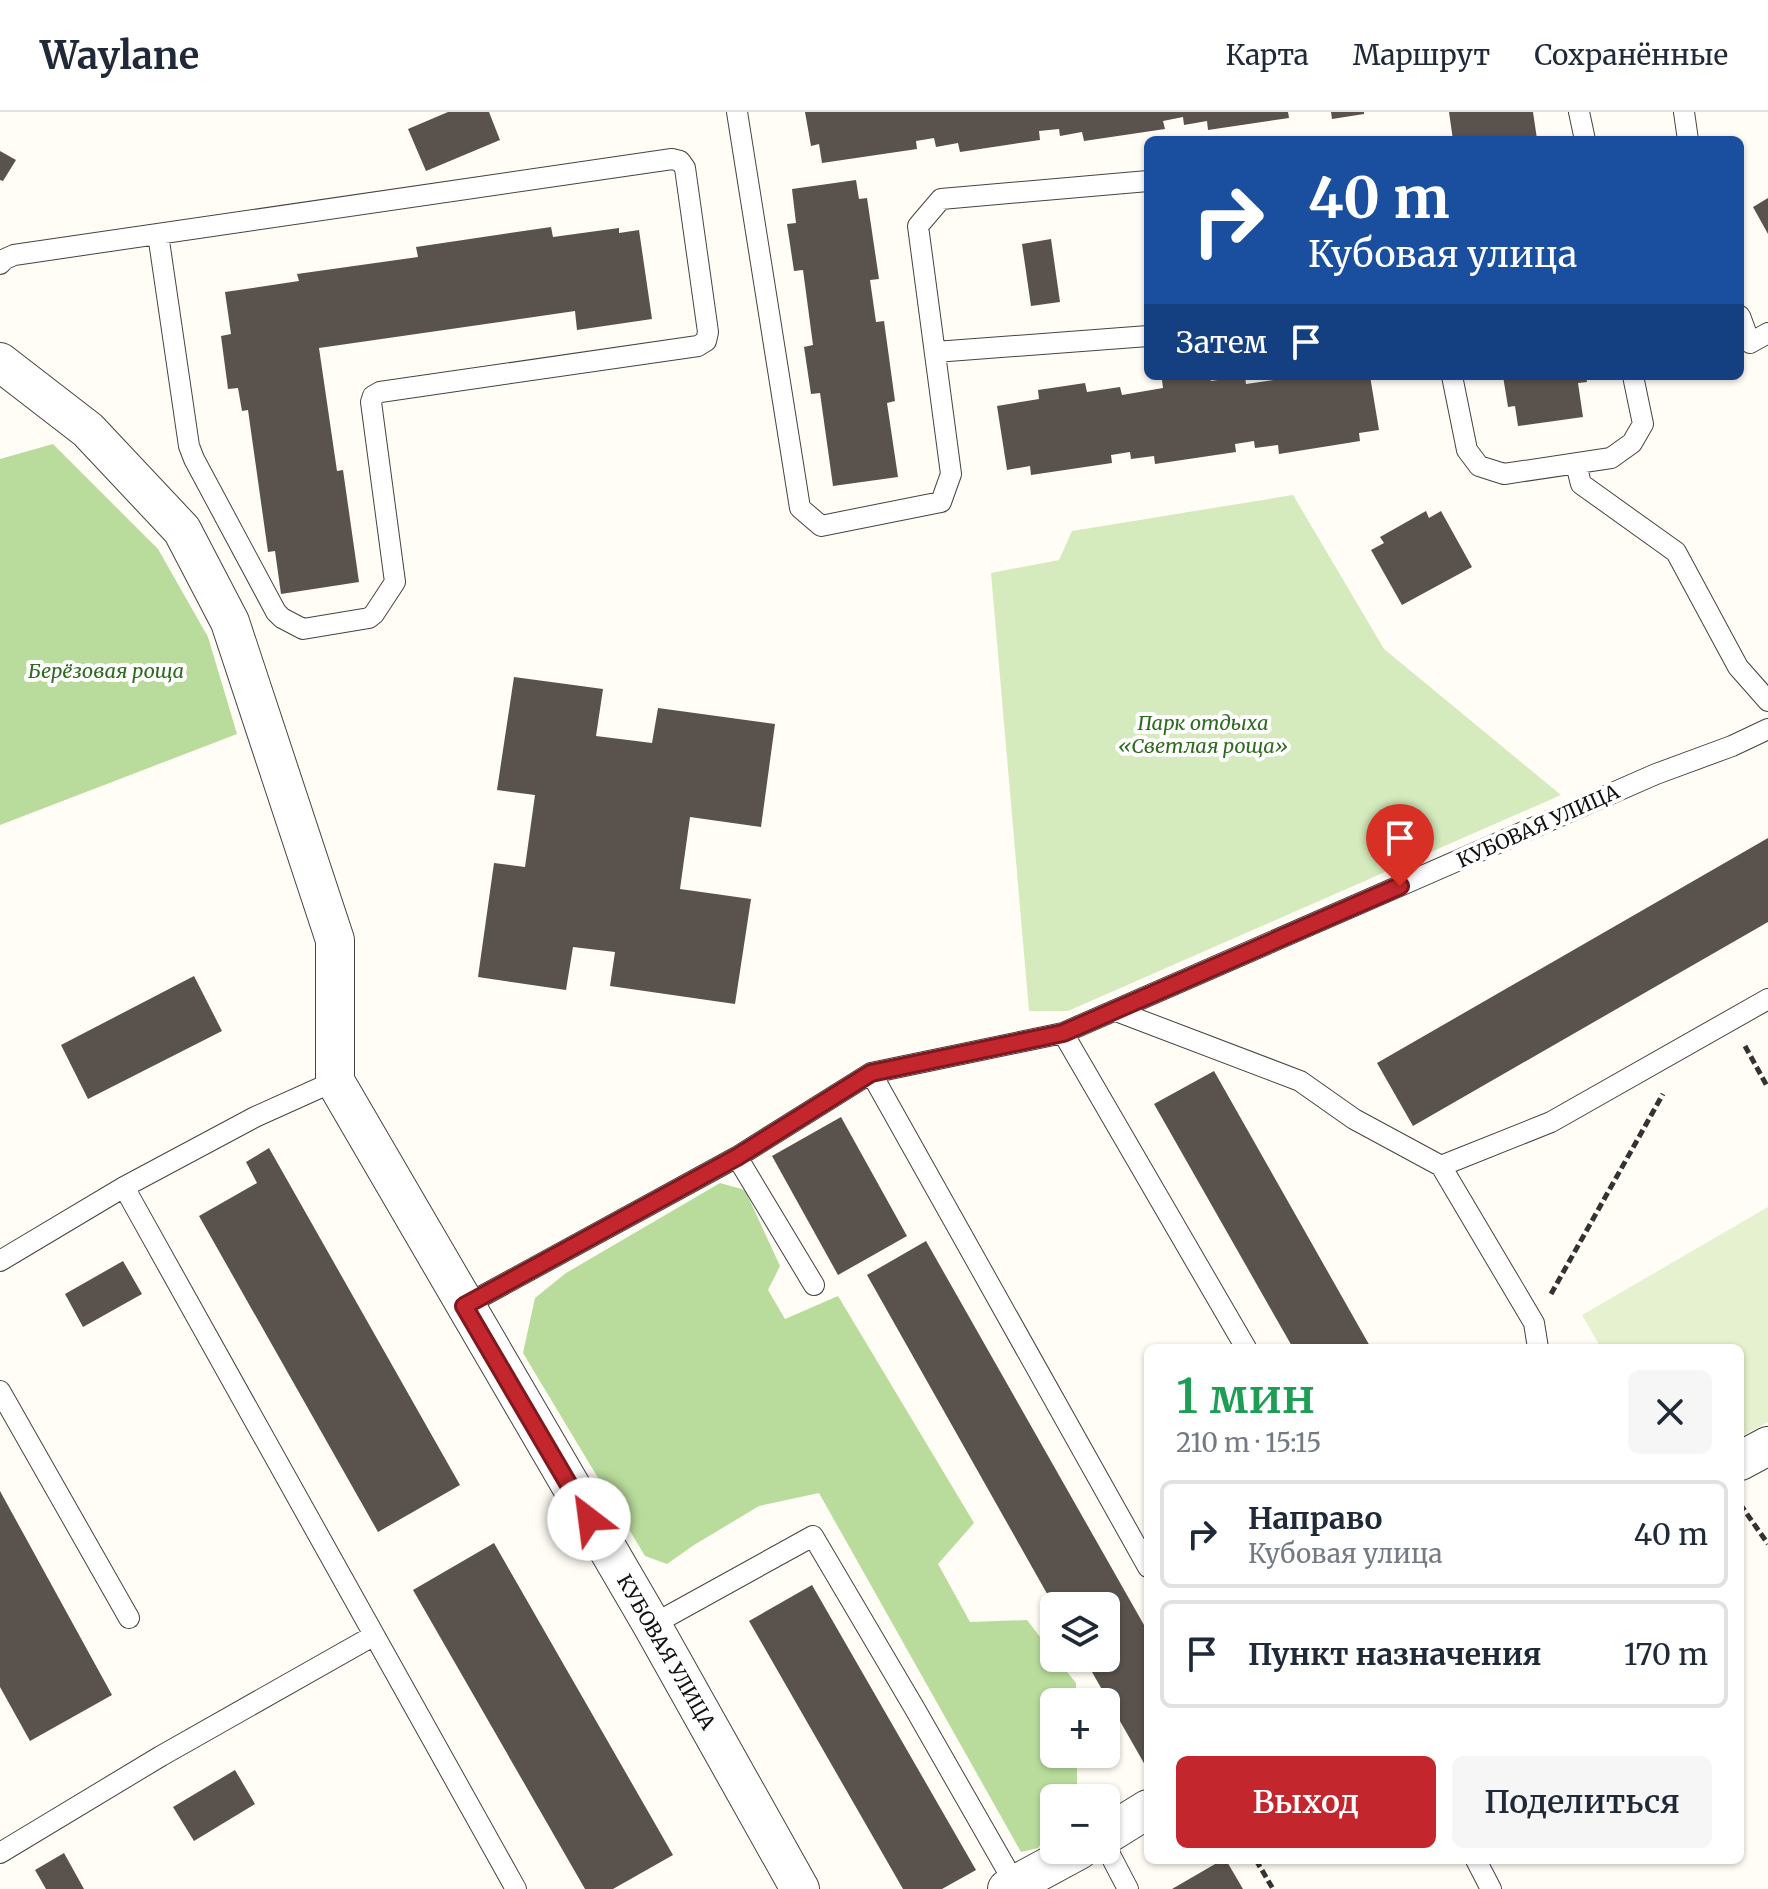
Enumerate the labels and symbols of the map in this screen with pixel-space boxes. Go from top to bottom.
park label: Берёзовая роща [28,658,184,683]
park label: Парк отдыха «Светлая роща» [1118,710,1288,758]
street label: КУБОВАЯ УЛИЦА [1453,778,1624,873]
pin [1366,804,1434,886]
position arrow [547,1477,631,1561]
street label: КУБОВАЯ УЛИЦА [612,1570,721,1735]

